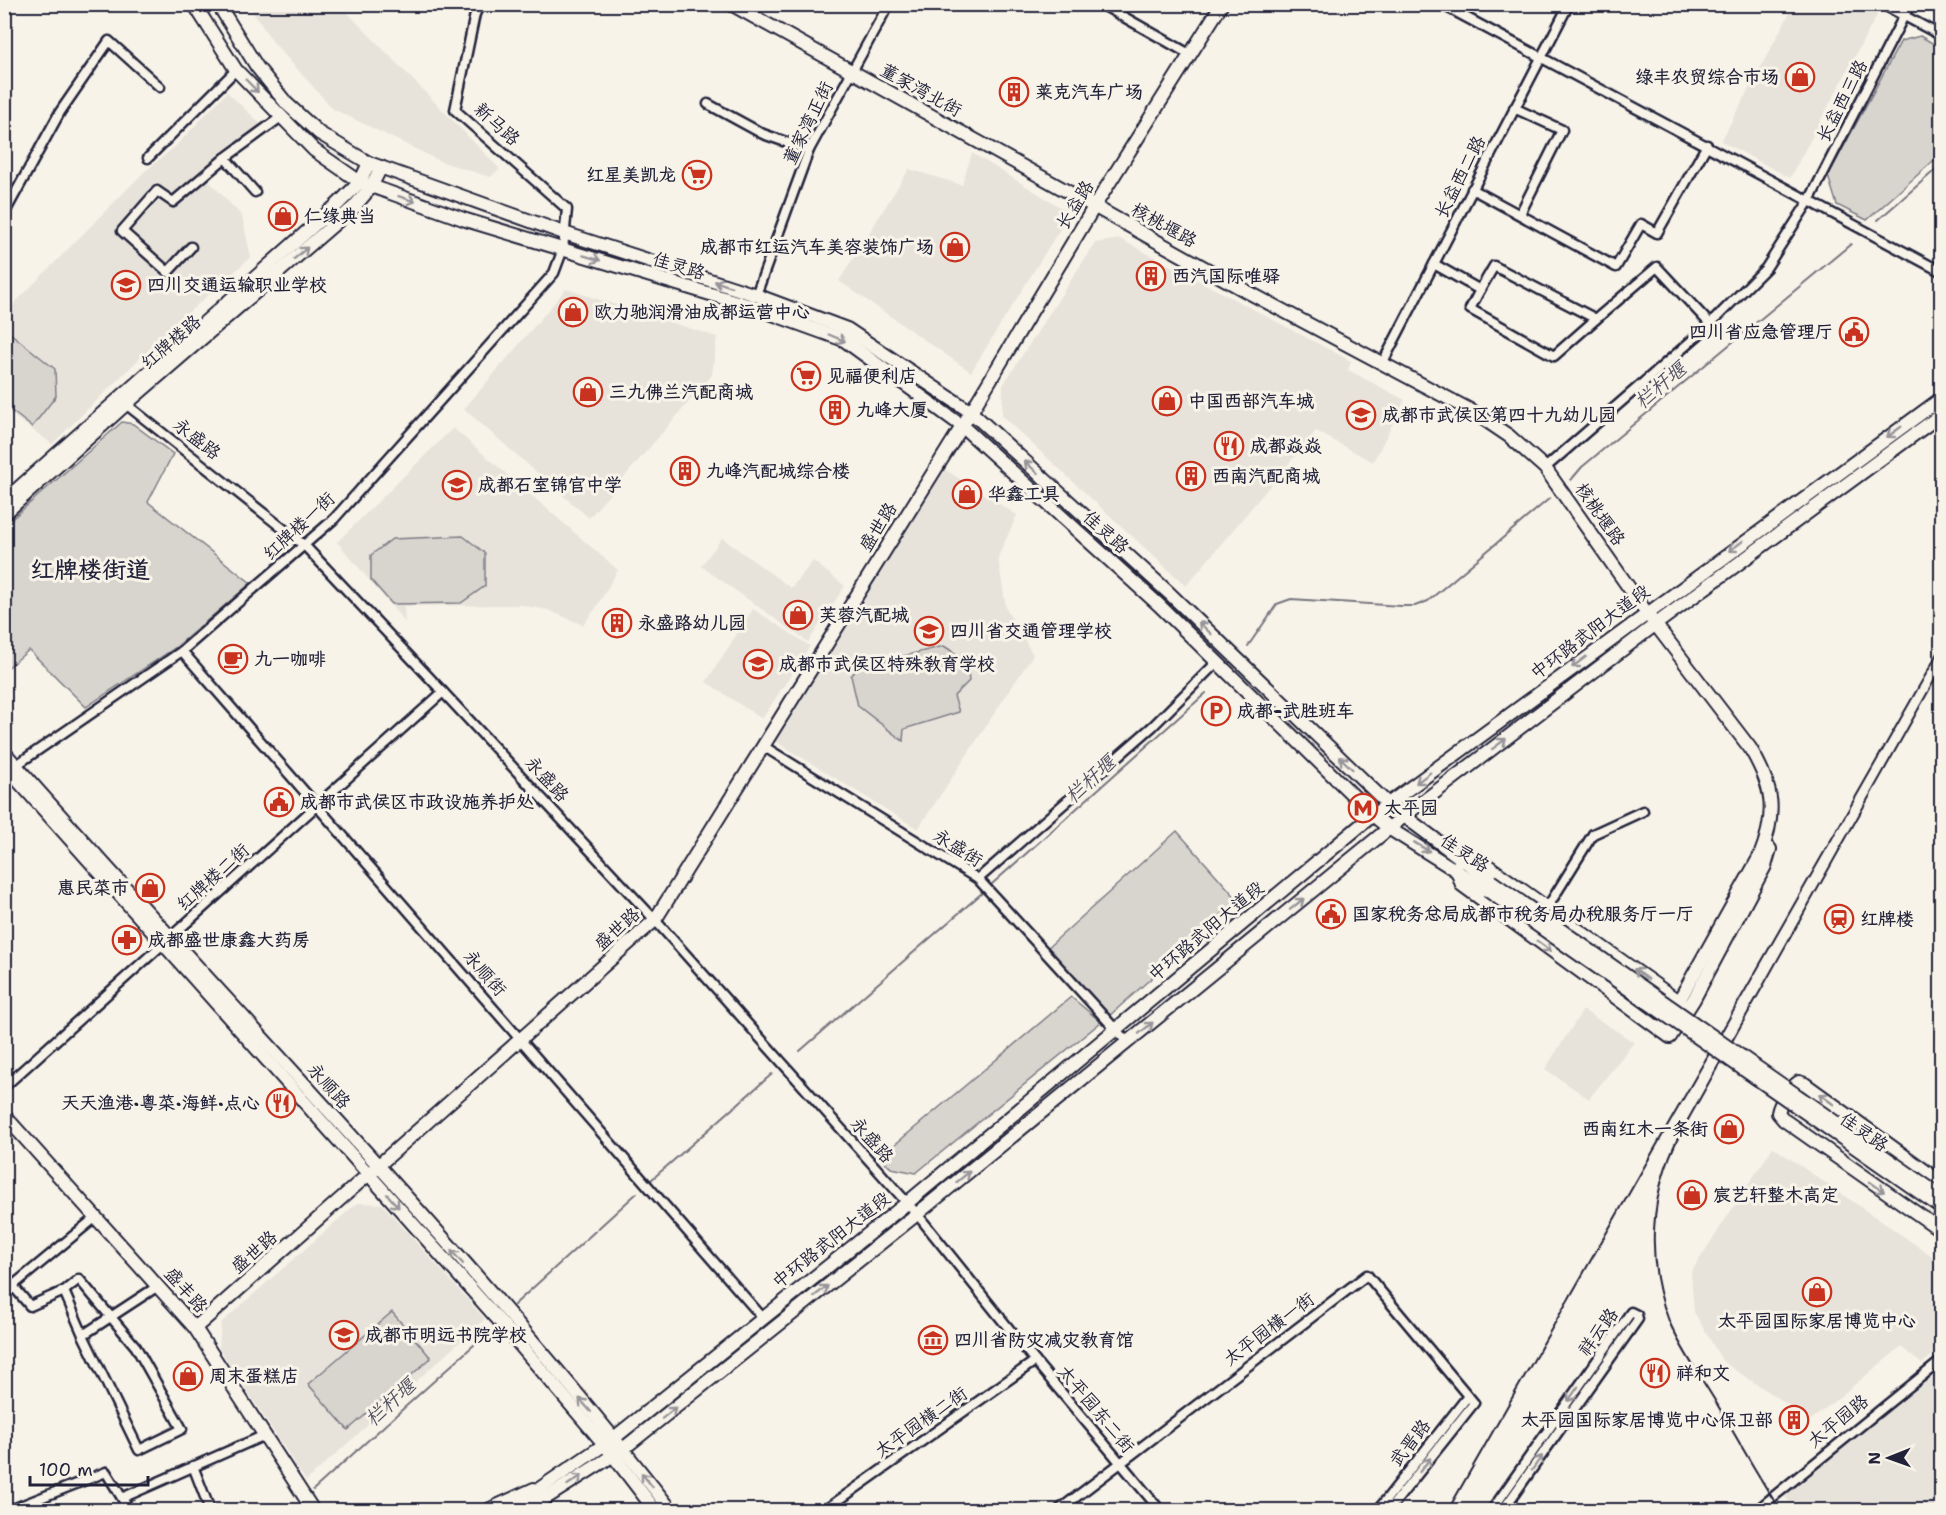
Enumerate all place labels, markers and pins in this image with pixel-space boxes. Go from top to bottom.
shop icon: 绿丰农贸综合市场 [1784,61,1816,93]
place label: 绿丰农贸综合市场 [1635,65,1779,89]
building icon: 莱克汽车广场 [998,76,1030,108]
place label: 莱克汽车广场 [1035,80,1143,104]
supermarket icon: 红星美凯龙 [681,159,713,191]
place label: 红星美凯龙 [586,163,676,187]
shop icon: 仁缘典当 [267,200,299,232]
place label: 仁缘典当 [304,204,376,228]
shop icon: 成都市红运汽车美容装饰广场 [939,231,971,263]
place label: 成都市红运汽车美容装饰广场 [700,235,934,259]
building icon: 西汽国际唯驿 [1135,260,1167,292]
place label: 西汽国际唯驿 [1172,264,1280,288]
school or university icon: 四川交通运输职业学校 [110,269,142,301]
place label: 四川交通运输职业学校 [147,273,327,297]
shop icon: 欧力驰润滑油成都运营中心 [557,296,589,328]
place label: 欧力驰润滑油成都运营中心 [594,300,810,324]
public building icon: 四川省应急管理厅 [1838,316,1870,348]
place label: 四川省应急管理厅 [1689,320,1833,344]
supermarket icon: 见福便利店 [790,360,822,392]
place label: 见福便利店 [827,364,917,388]
shop icon: 三九佛兰汽配商城 [572,376,604,408]
place label: 三九佛兰汽配商城 [609,380,753,404]
shop icon: 中国西部汽车城 [1151,385,1183,417]
place label: 中国西部汽车城 [1188,389,1314,413]
building icon: 九峰大厦 [819,394,851,426]
place label: 九峰大厦 [856,398,928,422]
school or university icon: 成都市武侯区第四十九幼儿园 [1345,399,1377,431]
place label: 成都市武侯区第四十九幼儿园 [1382,403,1616,427]
restaurant icon: 成都焱焱 [1213,430,1245,462]
place label: 成都焱焱 [1250,434,1322,458]
building icon: 九峰汽配城综合楼 [669,455,701,487]
place label: 九峰汽配城综合楼 [706,459,850,483]
building icon: 西南汽配商城 [1175,460,1207,492]
place label: 西南汽配商城 [1212,464,1320,488]
school or university icon: 成都石室锦官中学 [441,469,473,501]
place label: 成都石室锦官中学 [478,473,622,497]
shop icon: 华鑫工具 [951,478,983,510]
place label: 华鑫工具 [988,482,1060,506]
shop icon: 芙蓉汽配城 [782,599,814,631]
place label: 芙蓉汽配城 [819,603,909,627]
building icon: 永盛路幼儿园 [601,607,633,639]
place label: 永盛路幼儿园 [638,611,746,635]
school or university icon: 四川省交通管理学校 [913,615,945,647]
place label: 四川省交通管理学校 [950,619,1112,643]
cafe icon: 九一咖啡 [217,643,249,675]
place label: 九一咖啡 [254,647,326,671]
school or university icon: 成都市武侯区特殊教育学校 [742,648,774,680]
place label: 成都市武侯区特殊教育学校 [779,652,995,676]
parking icon: 成都-武胜班车 [1200,695,1232,727]
place label: 成都-武胜班车 [1237,699,1354,723]
public building icon: 成都市武侯区市政设施养护处 [263,786,295,818]
place label: 成都市武侯区市政设施养护处 [300,790,534,814]
metro station icon: 太平园 [1347,792,1379,824]
place label: 太平园 [1384,796,1438,820]
shop icon: 惠民菜市 [134,872,166,904]
place label: 惠民菜市 [57,876,129,900]
public building icon: 国家税务总局成都市税务局办税服务厅一厅 [1315,898,1347,930]
place label: 国家税务总局成都市税务局办税服务厅一厅 [1352,902,1694,926]
station icon: 红牌楼 [1823,903,1855,935]
place label: 红牌楼 [1860,907,1914,931]
pharmacy icon: 成都盛世康鑫大药房 [111,924,143,956]
place label: 成都盛世康鑫大药房 [148,928,310,952]
restaurant icon: 天天渔港·粤菜·海鲜·点心 [265,1087,297,1119]
place label: 天天渔港·粤菜·海鲜·点心 [61,1091,260,1115]
shop icon: 西南红木一条街 [1713,1113,1745,1145]
place label: 西南红木一条街 [1582,1117,1708,1141]
shop icon: 宸艺轩整木高定 [1676,1179,1708,1211]
place label: 宸艺轩整木高定 [1713,1183,1839,1207]
shop icon: 太平园国际家居博览中心 [1801,1276,1833,1308]
place label: 太平园国际家居博览中心 [1718,1309,1916,1333]
school or university icon: 成都市明远书院学校 [328,1319,360,1351]
place label: 成都市明远书院学校 [365,1323,527,1347]
museum icon: 四川省防灾减灾教育馆 [917,1324,949,1356]
place label: 四川省防灾减灾教育馆 [954,1328,1134,1352]
restaurant icon: 祥和文 [1639,1357,1671,1389]
shop icon: 周末蛋糕店 [172,1360,204,1392]
place label: 祥和文 [1676,1361,1730,1385]
place label: 周末蛋糕店 [209,1364,299,1388]
building icon: 太平园国际家居博览中心保卫部 [1778,1404,1810,1436]
place label: 太平园国际家居博览中心保卫部 [1521,1408,1773,1432]

